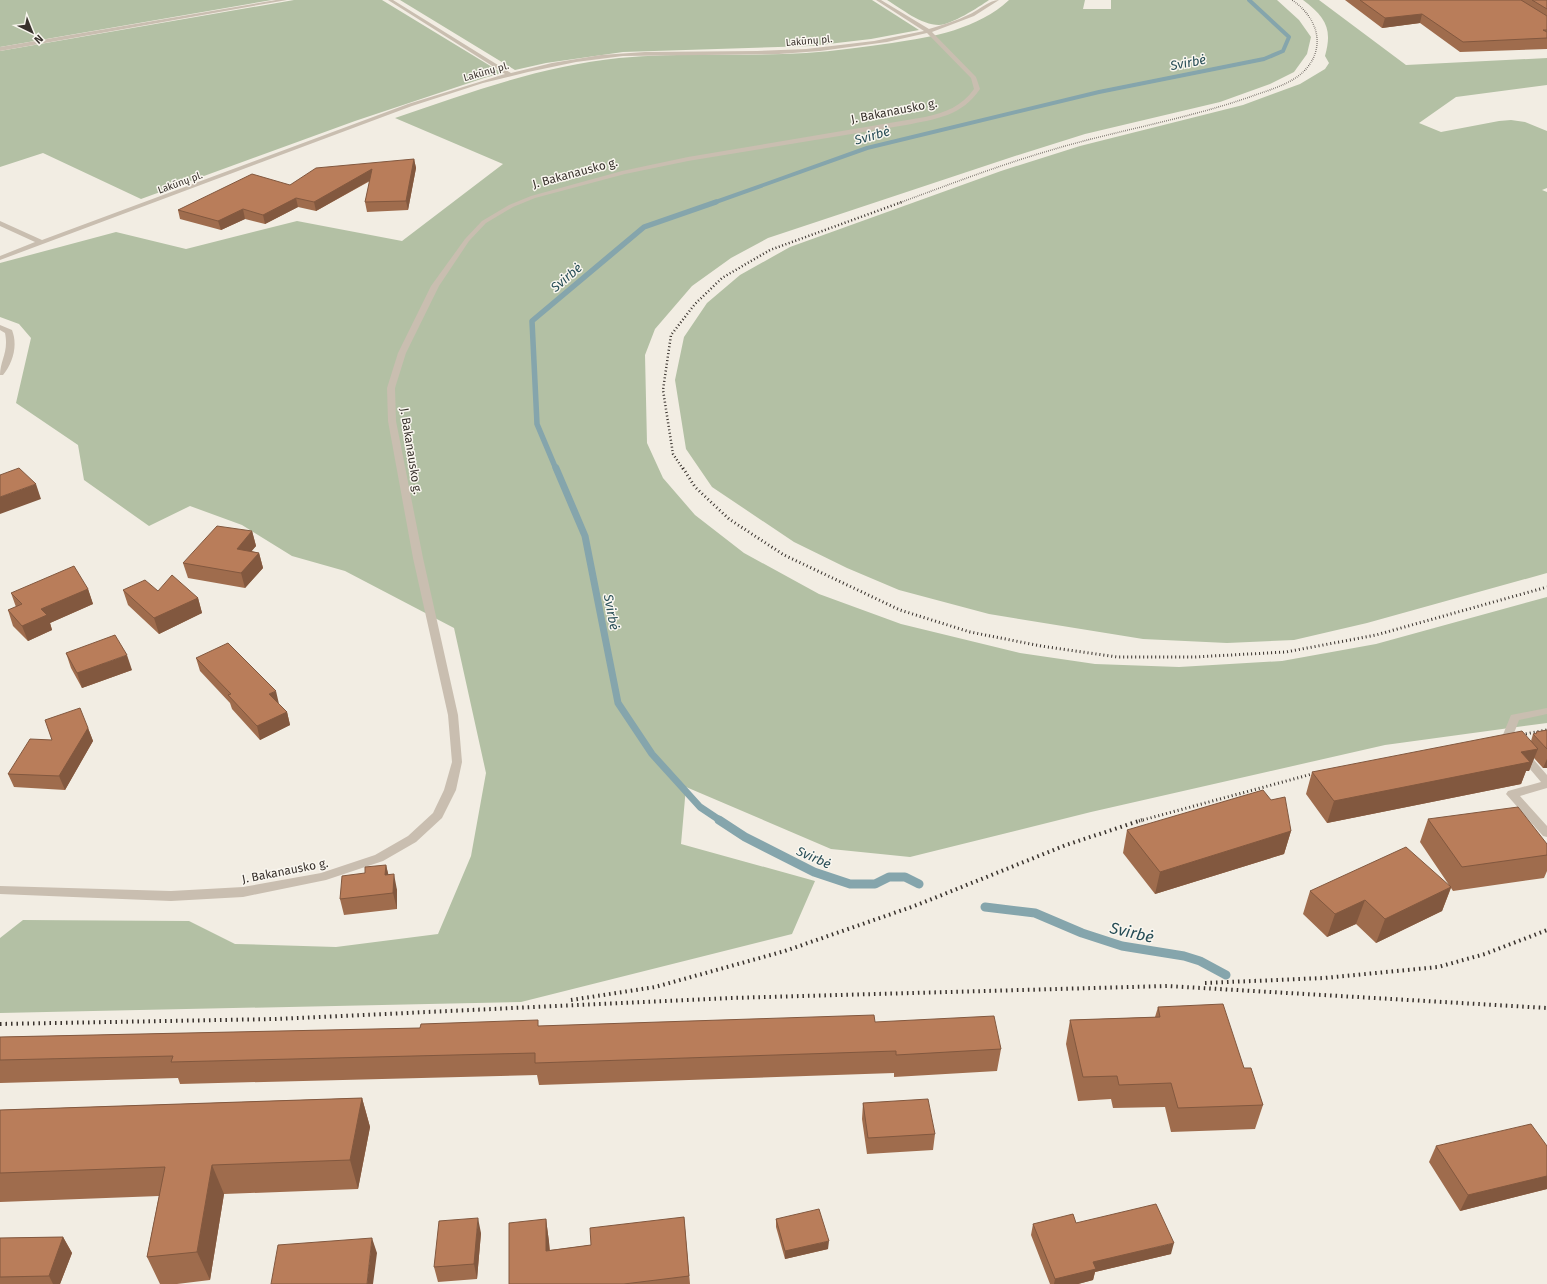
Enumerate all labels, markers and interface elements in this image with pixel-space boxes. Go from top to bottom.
north arrow [12,12,52,52]
text: N [31,32,46,46]
street label: Lakūnų pl. [785,33,833,49]
water label: Svirbė [1168,52,1207,73]
street label: Lakūnų pl. [462,60,510,84]
street label: J. Bakanausko g. [850,96,938,126]
water label: Svirbė [852,123,892,148]
street label: J. Bakanausko g. [531,155,619,191]
street label: Lakūnų pl. [156,169,204,197]
water label: Svirbė [547,260,585,295]
street label: J. Bakanausko g. [397,407,425,495]
water label: Svirbė [601,592,622,631]
water label: Svirbė [793,843,834,872]
street label: J. Bakanausko g. [241,856,329,886]
water label: Svirbė [1107,918,1156,947]

